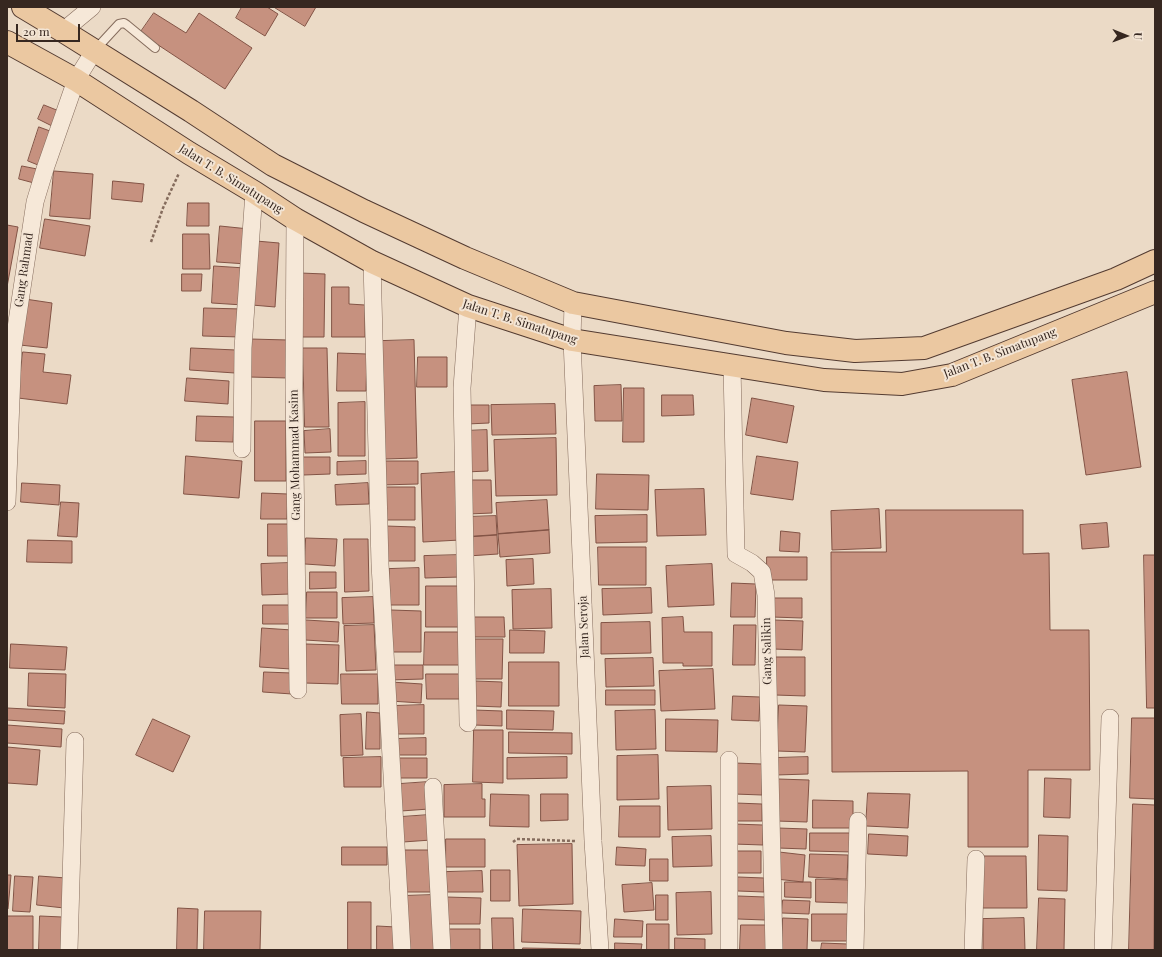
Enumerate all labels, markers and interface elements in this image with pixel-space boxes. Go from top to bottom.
scale bar [18,16,82,42]
north arrow [1106,16,1146,56]
text: 20 m [23,23,50,39]
text: U [1131,32,1146,40]
street label: Jalan T. B. Simatupang [176,141,286,217]
street label: Gang Rahmad [12,232,36,308]
street label: Jalan T. B. Simatupang [461,297,579,347]
street label: Jalan T. B. Simatupang [942,325,1058,381]
street label: Gang Mohammad Kasim [287,389,303,521]
street label: Jalan Seroja [576,595,592,659]
street label: Gang Salikin [759,617,775,685]

